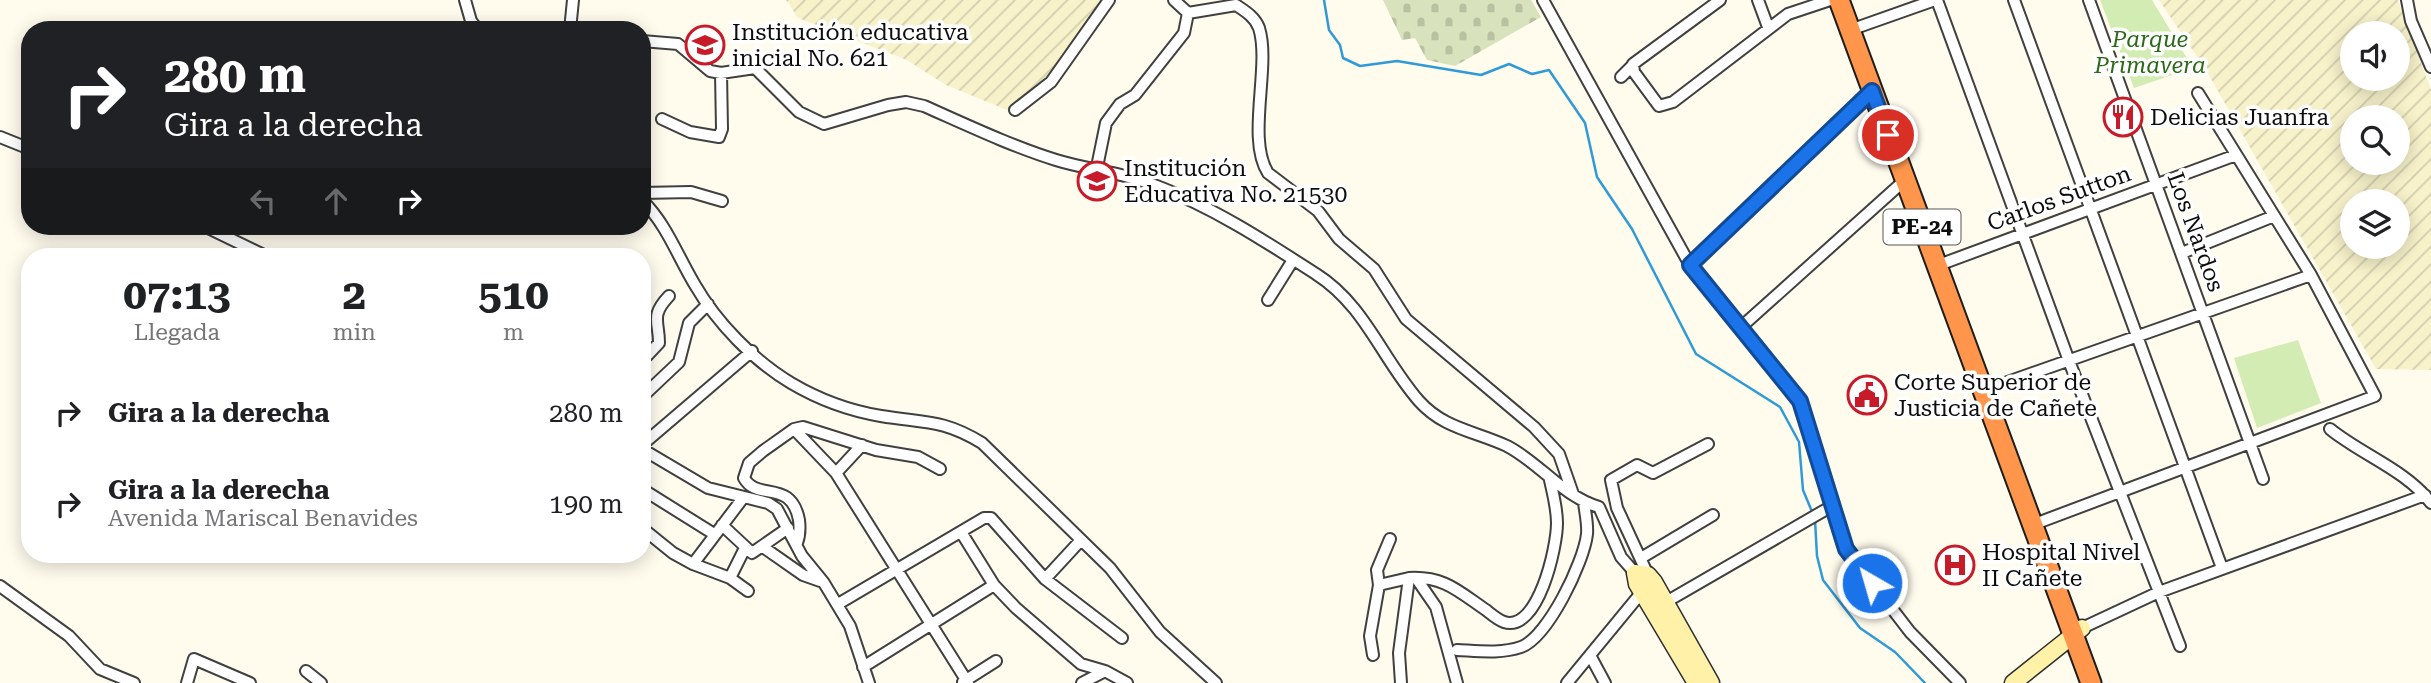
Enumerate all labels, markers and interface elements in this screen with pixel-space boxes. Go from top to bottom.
place label: Institución educativa inicial No. 621 [732,19,969,72]
map controls [2340,21,2410,259]
button: sound [2340,21,2410,91]
school or university icon: Institución educativa inicial No. 621 [684,24,726,66]
park label: Parque Primavera [2093,26,2206,79]
text: 280 m [164,47,306,104]
icon: right [49,49,140,140]
restaurant icon: Delicias Juanfra [2102,96,2144,138]
place label: Delicias Juanfra [2150,104,2330,131]
pin [1858,105,1918,165]
button: search [2340,105,2410,175]
text: Gira a la derecha [164,106,423,144]
icon: arrive [1869,116,1907,154]
place label: Institución Educativa No. 21530 [1124,155,1347,208]
school or university icon: Institución Educativa No. 21530 [1076,160,1118,202]
street label: Carlos Sutton [1984,160,2135,237]
street label: Los Nardos [2162,169,2230,295]
icon: left [244,182,282,220]
icon: ahead [317,182,355,220]
icon: right [390,182,428,220]
button: layers [2340,189,2410,259]
road number: PE-24 [1884,210,1960,244]
text: 07:13 [123,270,230,319]
text: 2 [343,270,366,319]
text: 510 [478,270,549,319]
text: Llegada [134,319,220,346]
text: min [333,319,376,346]
text: m [503,319,524,346]
place label: Corte Superior de Justicia de Cañete [1894,369,2097,422]
public building icon: Corte Superior de Justicia de Cañete [1846,374,1888,416]
icon: right [49,394,87,432]
text: Gira a la derecha [108,398,329,428]
text: 280 m [549,398,623,428]
text: Gira a la derecha [108,475,329,505]
icon: right [49,485,87,523]
text: 190 m [549,489,623,519]
text: Avenida Mariscal Benavides [108,505,418,532]
place label: Hospital Nivel II Cañete [1982,539,2140,592]
hospital icon: Hospital Nivel II Cañete [1934,544,1976,586]
position arrow [1835,546,1909,620]

